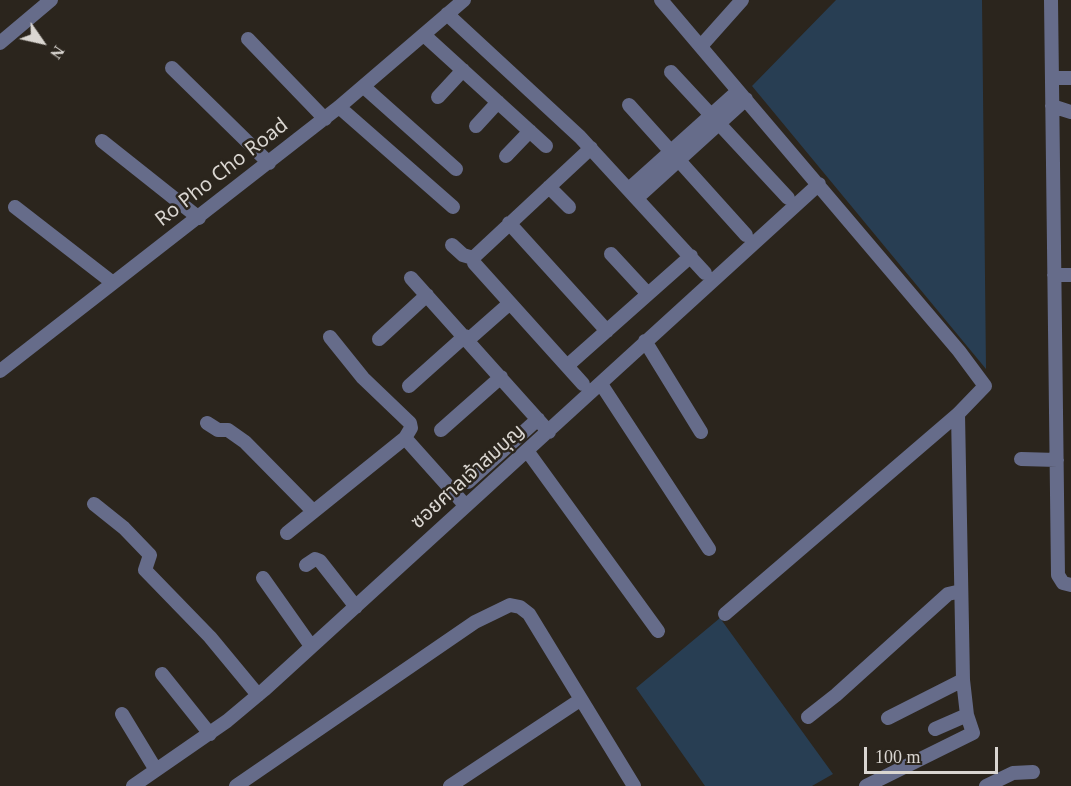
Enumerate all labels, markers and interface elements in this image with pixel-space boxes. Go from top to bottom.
north arrow [12,12,72,72]
text: N [47,43,68,62]
street label: Ro Pho Cho Road [152,115,294,233]
street label: ซอยศาลเจ้าสมบุญ [407,421,531,535]
scale bar [867,735,1000,773]
text: 100 m [875,747,921,767]

